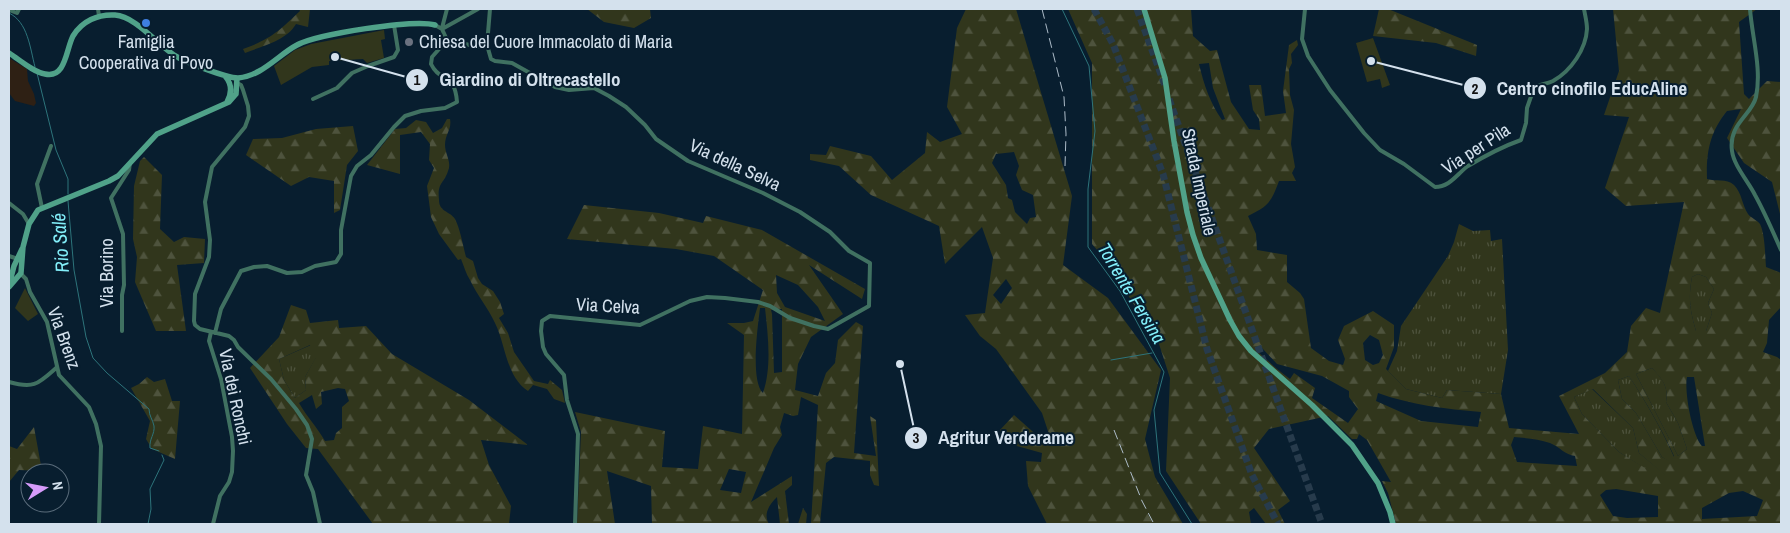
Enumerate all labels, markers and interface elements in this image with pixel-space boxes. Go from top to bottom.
marker: Famiglia Cooperativa di Povo [140,17,152,29]
place label: Famiglia Cooperativa di Povo [79,29,213,75]
place label: Chiesa del Cuore Immacolato di Maria [419,29,673,54]
marker: Chiesa del Cuore Immacolato di Maria [403,36,415,48]
callout: Giardino di Oltrecastello [404,63,630,97]
text: Giardino di Oltrecastello [440,66,620,92]
text: 1 [414,69,421,90]
callout: Centro cinofilo EducAline [1462,71,1698,105]
text: Centro cinofilo EducAline [1497,75,1688,101]
text: 2 [1472,78,1479,99]
street label: Via per Pila [1437,117,1515,180]
street label: Strada Imperiale [1176,126,1223,238]
street label: Via della Selva [685,132,785,197]
water label: Rio Salé [45,212,75,274]
street label: Via Borino [94,238,119,308]
water label: Torrente Fersina [1092,238,1173,349]
street label: Via Celva [576,291,641,320]
street label: Via Brenz [42,303,87,372]
street label: Via dei Ronchi [213,347,258,447]
callout: Agritur Verderame [903,421,1084,455]
text: Agritur Verderame [938,424,1074,450]
text: 3 [913,427,920,448]
north arrow [20,463,70,513]
text: N [48,480,67,491]

